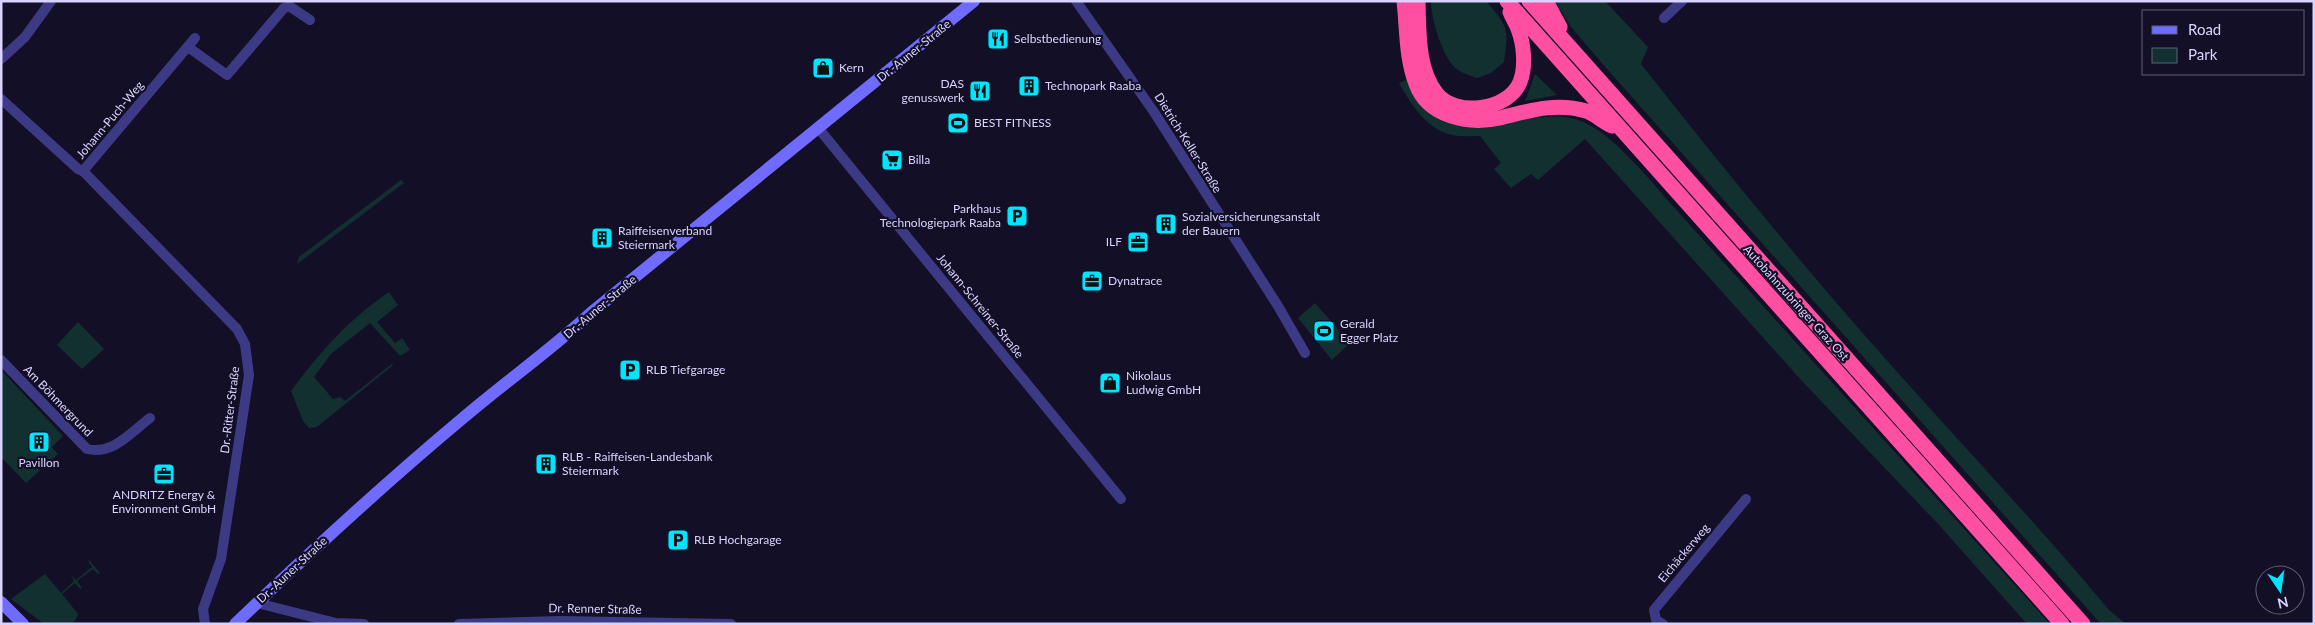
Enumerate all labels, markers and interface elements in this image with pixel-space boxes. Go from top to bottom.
legend [2142,10,2305,75]
street label: Dr.-Auner-Straße [874,16,954,85]
text: Road [2188,20,2221,38]
restaurant icon: Selbstbedienung [986,27,1010,51]
place label: Selbstbedienung [1014,31,1101,46]
text: Park [2188,45,2218,63]
shop icon: Kern [811,56,835,80]
place label: Kern [839,60,864,75]
building icon: Technopark Raaba [1017,74,1041,98]
place label: DAS genusswerk [902,76,965,105]
street label: Johann-Puch-Weg [73,78,147,162]
place label: Technopark Raaba [1045,78,1141,93]
restaurant icon: DAS genusswerk [968,79,992,103]
street label: Dietrich-Keller-Straße [1152,90,1225,196]
sports icon: BEST FITNESS [946,111,970,135]
place label: BEST FITNESS [974,115,1051,130]
supermarket icon: Billa [880,148,904,172]
place label: Billa [908,152,930,167]
place label: Parkhaus Technologiepark Raaba [880,201,1001,230]
parking icon: Parkhaus Technologiepark Raaba [1005,204,1029,228]
place label: Sozialversicherungsanstalt der Bauern [1182,209,1321,238]
building icon: Sozialversicherungsanstalt der Bauern [1154,212,1178,236]
place label: Raiffeisenverband Steiermark [618,223,712,252]
building icon: Raiffeisenverband Steiermark [590,226,614,250]
office icon: ILF [1126,230,1150,254]
place label: ILF [1106,234,1122,249]
street label: Autobahnzubringer Graz Ost [1740,242,1853,364]
street label: Johann-Schreiner-Straße [934,250,1027,361]
office icon: Dynatrace [1080,269,1104,293]
street label: Dr.-Auner-Straße [560,272,639,341]
place label: Dynatrace [1108,273,1162,288]
place label: Gerald Egger Platz [1340,316,1399,345]
sports icon: Gerald Egger Platz [1312,319,1336,343]
parking icon: RLB Tiefgarage [618,358,642,382]
street label: Am Böhmergrund [21,362,96,439]
place label: RLB Tiefgarage [646,362,725,377]
street label: Dr.-Ritter-Straße [217,366,242,454]
place label: Nikolaus Ludwig GmbH [1126,368,1201,397]
shop icon: Nikolaus Ludwig GmbH [1098,371,1122,395]
building icon: Pavillon [27,430,51,454]
place label: RLB - Raiffeisen-Landesbank Steiermark [562,449,713,478]
building icon: RLB - Raiffeisen-Landesbank Steiermark [534,452,558,476]
place label: Pavillon [18,455,60,470]
office icon: ANDRITZ Energy & Environment GmbH [152,462,176,486]
place label: ANDRITZ Energy & Environment GmbH [112,487,216,516]
street label: Eichäckerweg [1655,520,1713,585]
parking icon: RLB Hochgarage [666,528,690,552]
place label: RLB Hochgarage [694,532,782,547]
street label: Dr.-Auner-Straße [253,533,330,606]
north arrow [2255,565,2305,615]
text: N [2276,594,2290,613]
street label: Dr. Renner Straße [548,600,642,617]

